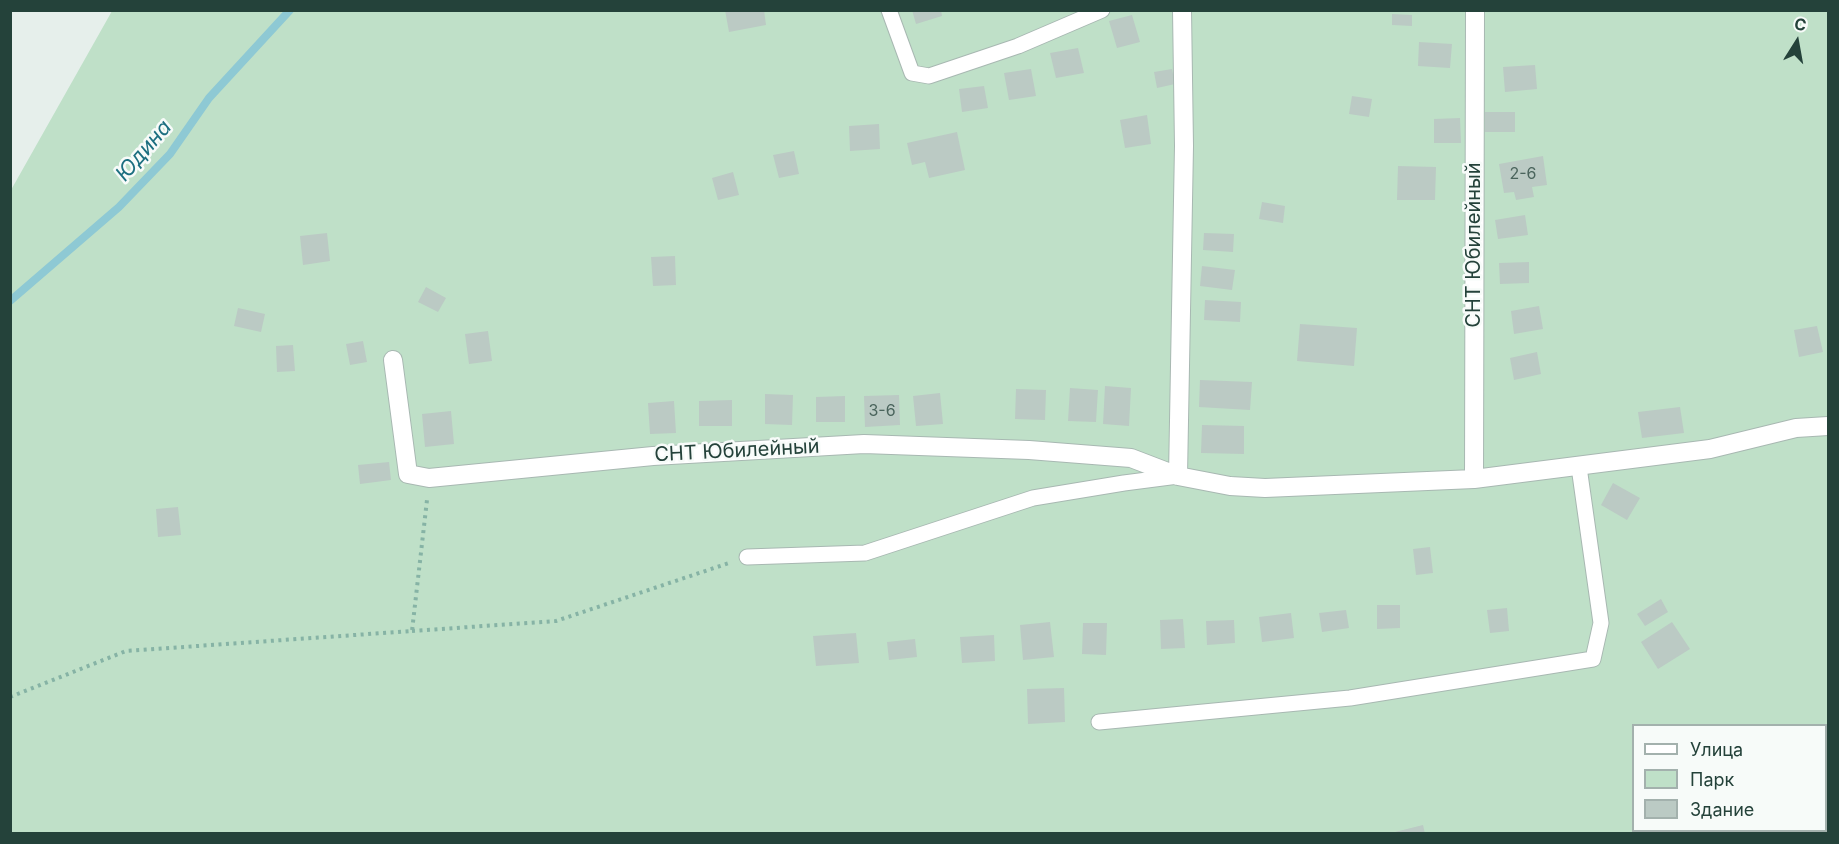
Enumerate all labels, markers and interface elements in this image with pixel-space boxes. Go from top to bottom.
north arrow [1767,12,1827,72]
text: С [1793,13,1808,35]
water label: Юдина [111,115,177,187]
street label: СНТ Юбилейный [1462,162,1486,328]
house number: 2-6 [1509,164,1537,184]
house number: 3-6 [868,401,896,421]
street label: СНТ Юбилейный [654,435,820,467]
legend [1632,724,1827,832]
text: Улица [1690,739,1743,760]
text: Парк [1690,769,1734,790]
text: Здание [1690,799,1754,820]

